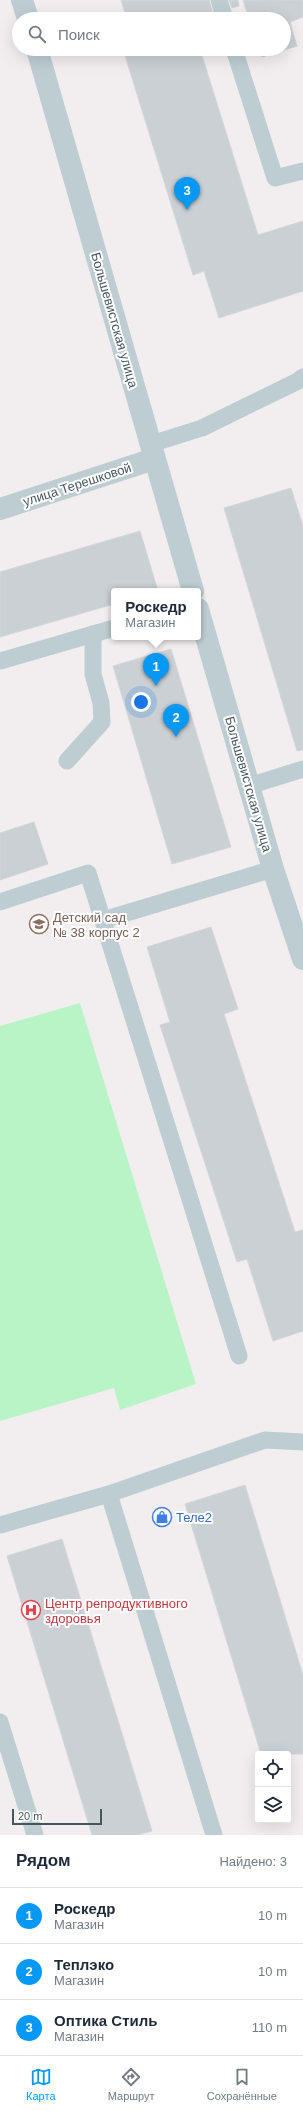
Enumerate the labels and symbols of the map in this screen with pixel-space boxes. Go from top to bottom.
pin: 3 [174,177,200,210]
street label: Большевистская улица [88,251,141,390]
street label: улица Терешковой [21,460,133,509]
pin: 1 [143,653,169,686]
your location [131,692,151,712]
pin: 2 [163,704,189,737]
street label: Большевистская улица [222,715,275,854]
place label: Детский сад № 38 корпус 2 [53,910,140,940]
school or university icon: Детский сад № 38 корпус 2 [28,913,50,935]
shop icon: Теле2 [151,1506,173,1528]
place label: Теле2 [176,1510,212,1525]
place label: Центр репродуктивного здоровья [45,1596,188,1626]
hospital icon: Центр репродуктивного здоровья [20,1599,42,1621]
scale bar [12,1807,102,1826]

